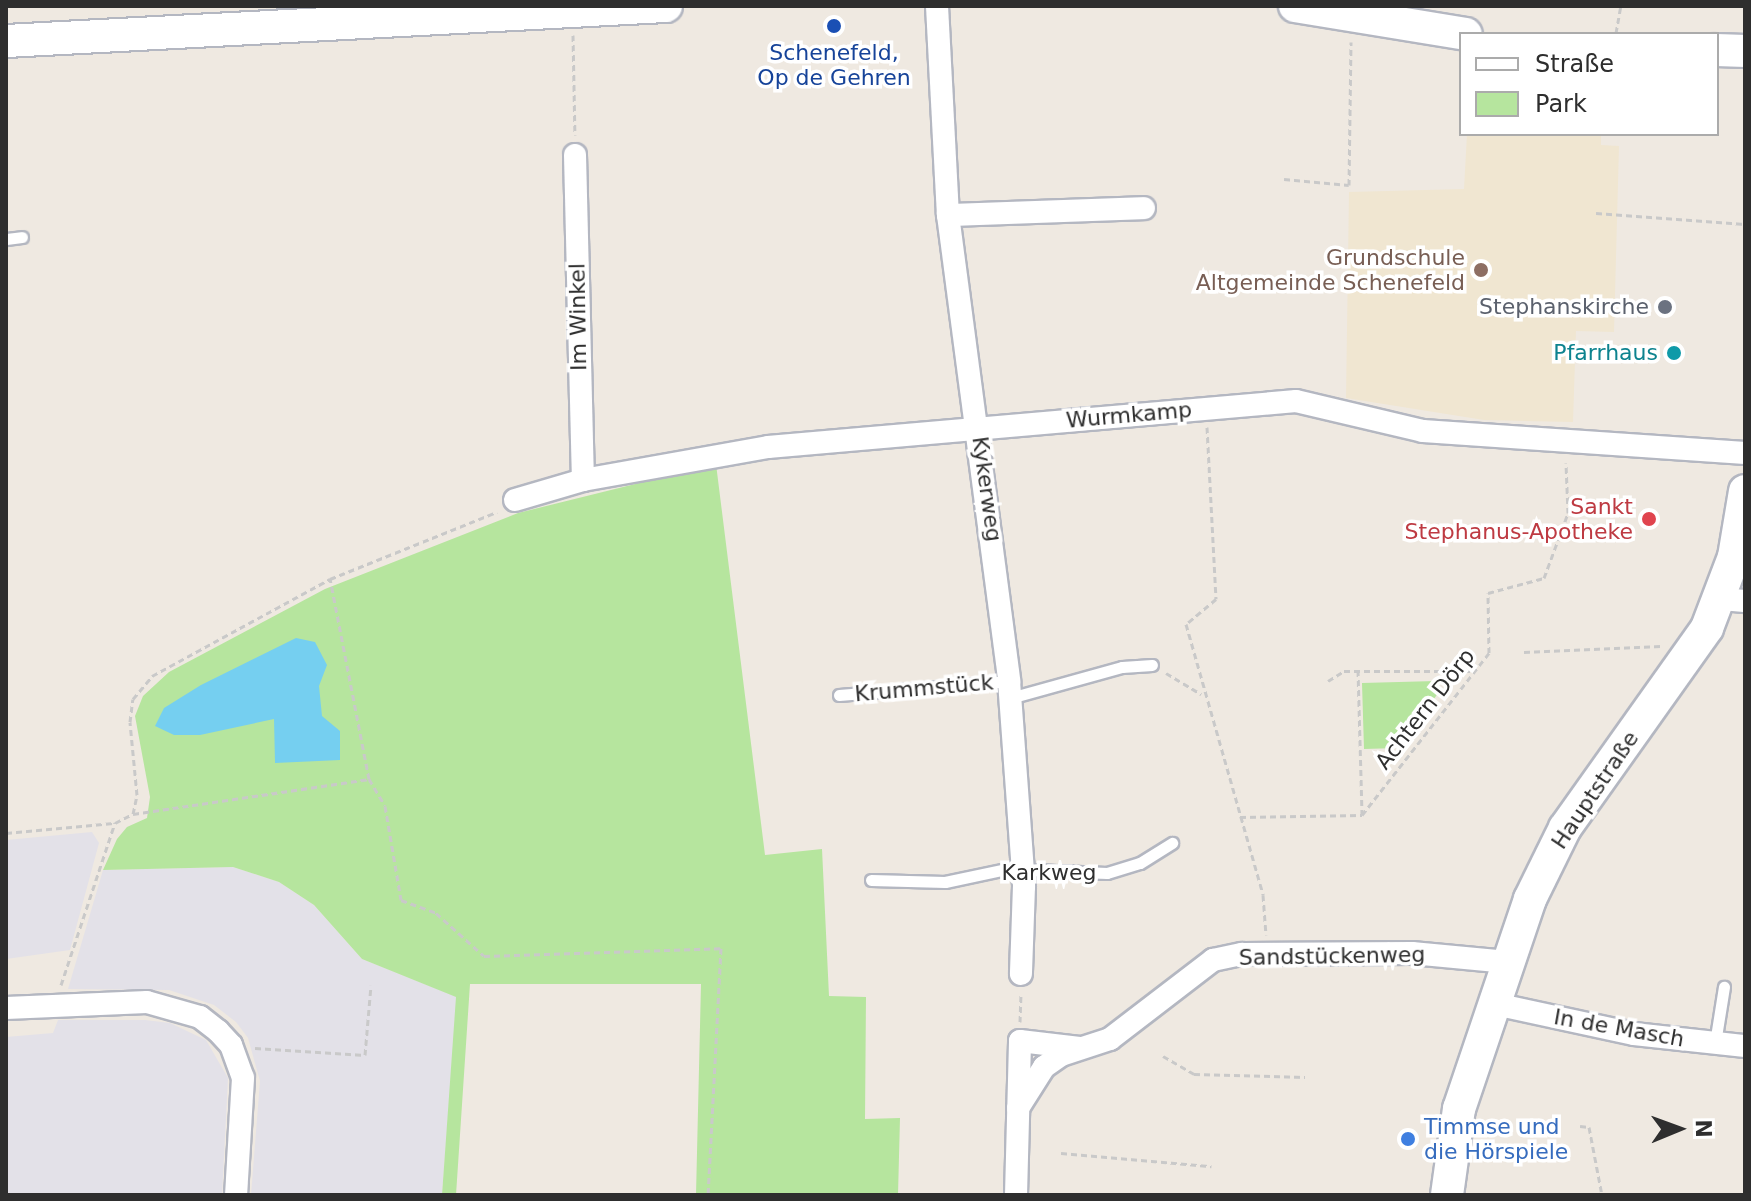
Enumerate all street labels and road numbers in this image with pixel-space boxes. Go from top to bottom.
street label: Im Winkel [564,263,592,371]
street label: Wurmkamp [1065,396,1193,434]
street label: Kykerweg [967,435,1007,543]
street label: Achtern Dörp [1370,643,1480,775]
street label: Krummstück [854,669,994,707]
street label: Hauptstraße [1546,726,1644,854]
street label: Karkweg [1002,860,1096,886]
street label: Sandstückenweg [1239,941,1425,971]
street label: In de Masch [1552,1004,1686,1052]

